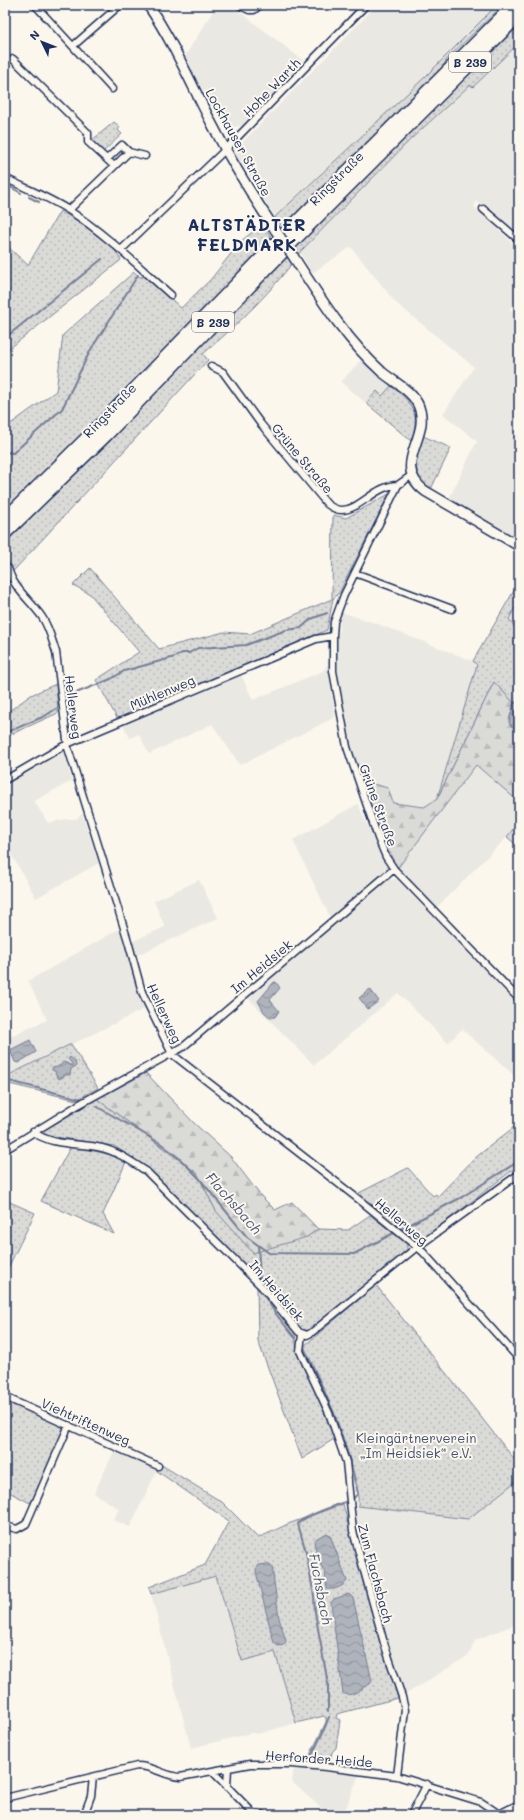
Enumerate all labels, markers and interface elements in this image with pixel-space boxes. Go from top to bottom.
north arrow [22,22,62,62]
text: N [26,27,43,43]
road number: B 239 [449,52,491,72]
street label: Hohe Warth [239,54,303,120]
street label: Lockhauser Straße [202,85,276,199]
street label: Ringstraße [305,147,367,209]
district label: ALTSTÄDTER FELDMARK [187,213,307,255]
road number: B 239 [192,312,234,332]
street label: Ringstraße [79,379,139,441]
street label: Grüne Straße [269,419,337,497]
street label: Mühlenweg [127,671,197,713]
street label: Hellerweg [62,674,86,740]
street label: Grüne Straße [356,761,402,849]
street label: Im Heidsiek [227,935,295,997]
street label: Hellerweg [144,980,186,1046]
water label: Flachsbach [202,1168,266,1238]
street label: Hellerweg [372,1194,432,1248]
street label: Im Heidsiek [246,1256,308,1324]
street label: Viehtriftenweg [39,1394,133,1448]
park label: Kleingärtnerverein „Im Heidsiek“ e.V. [356,1429,476,1461]
street label: Zum Flachsbach [355,1522,397,1624]
water label: Fuchsbach [305,1552,337,1626]
street label: Herforder Heide [265,1746,373,1770]

